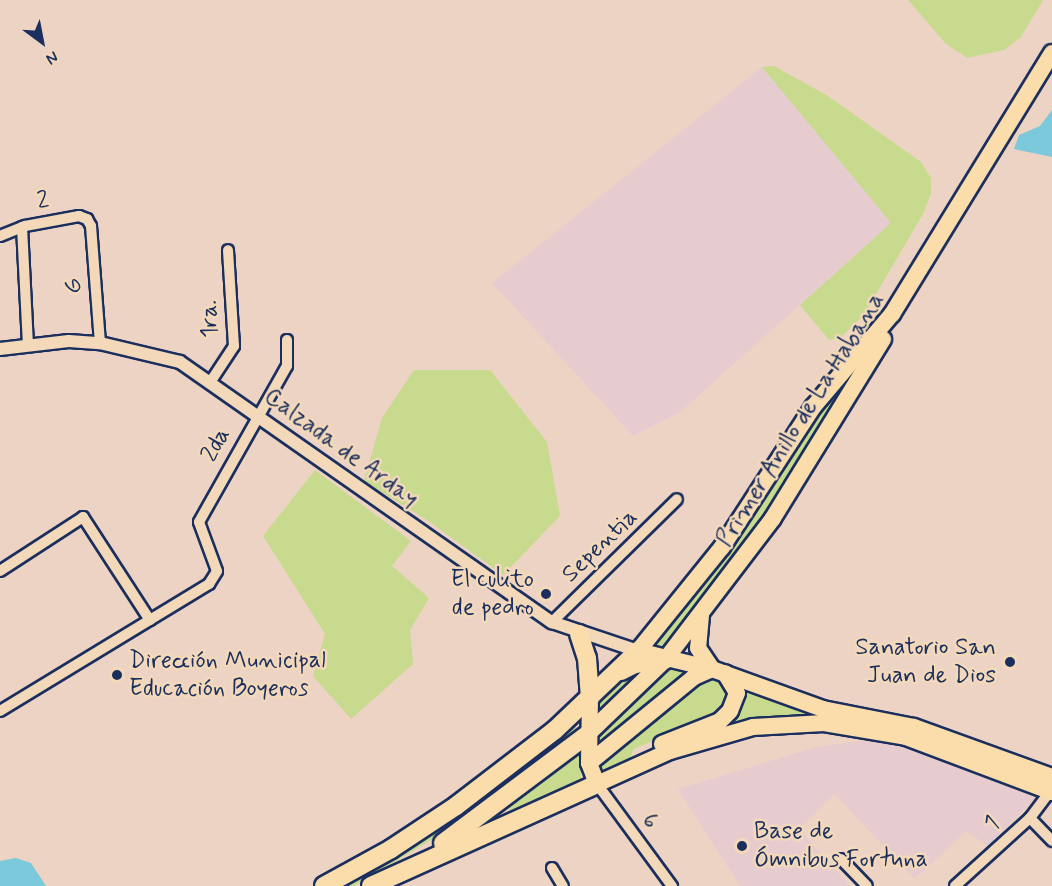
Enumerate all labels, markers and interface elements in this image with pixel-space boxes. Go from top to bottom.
north arrow [12,12,72,72]
text: N [42,46,62,69]
street label: 2 [35,186,51,216]
street label: G [59,277,89,295]
street label: Primer Anillo de La Habana [711,289,891,551]
street label: 1ra. [195,299,225,339]
street label: Calzada de Arday [259,383,423,513]
street label: 2da [195,423,237,467]
street label: Sepentia [556,503,644,589]
place label: El culito de pedro [449,566,534,622]
marker: El culito de pedro [539,587,553,601]
place label: Sanatorio San Juan de Dios [857,634,996,690]
place label: Dirección Municipal Educación Boyeros [129,647,319,703]
marker: Sanatorio San Juan de Dios [1001,653,1019,671]
marker: Dirección Municipal Educación Boyeros [110,668,124,682]
street label: 6 [635,807,665,835]
street label: 1 [978,810,1006,838]
place label: Base de Ómnibus Fortuna [754,818,927,874]
marker: Base de Ómnibus Fortuna [735,839,749,853]

